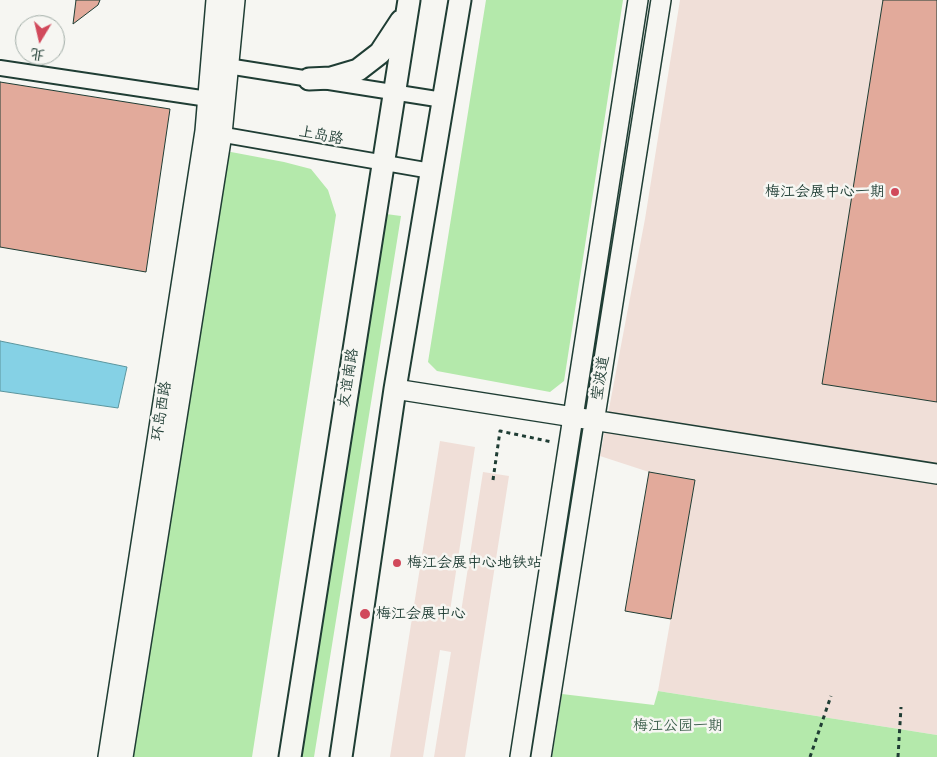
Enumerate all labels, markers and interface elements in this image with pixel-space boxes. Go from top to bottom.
north arrow [15,15,65,65]
text: 北 [29,41,47,68]
street label: 上岛路 [297,123,345,149]
place label: 梅江会展中心一期 [765,183,885,201]
marker: 梅江会展中心一期 [889,186,901,198]
street label: 友谊南路 [335,347,363,409]
street label: 莹波道 [589,354,613,402]
street label: 环岛西路 [148,380,176,442]
place label: 梅江会展中心地铁站 [407,554,542,572]
marker: 梅江会展中心地铁站 [391,557,403,569]
place label: 梅江会展中心 [376,605,466,623]
marker: 梅江会展中心 [358,607,372,621]
park label: 梅江公园一期 [633,717,723,735]

